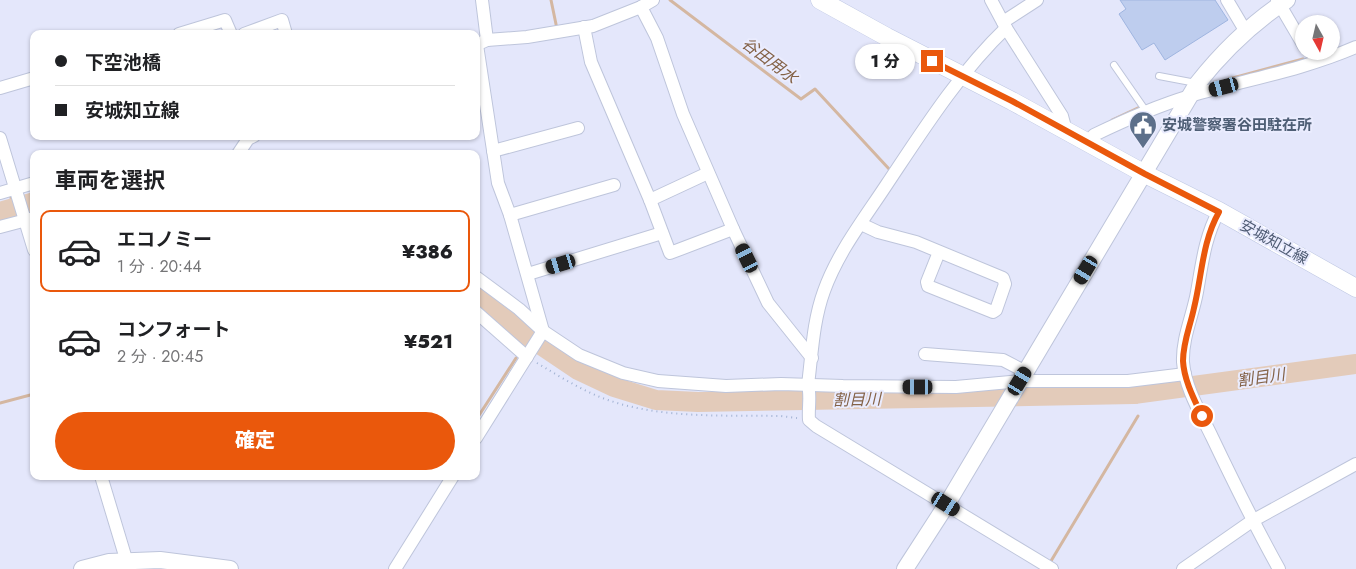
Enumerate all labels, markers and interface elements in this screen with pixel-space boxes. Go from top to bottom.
north arrow [1295,15,1340,60]
map controls [1295,15,1340,60]
water label: 谷田用水 [737,32,804,90]
callout: 1 分 [854,44,914,78]
text: 下空池橋 [85,49,161,76]
text: 1 分 [870,50,900,73]
route end [921,50,943,72]
car [1207,76,1240,98]
text: 安城知立線 [85,97,180,124]
public building icon: 安城警察署谷田駐在所 [1128,110,1158,149]
place label: 安城警察署谷田駐在所 [1162,114,1312,136]
text: 車両を選択 [55,164,165,196]
street label: 安城知立線 [1236,214,1312,270]
text: エコノミー [117,226,212,253]
icon: car [57,229,102,274]
text: ¥386 [402,238,453,265]
car [733,241,760,275]
car [544,252,577,276]
car [1071,253,1100,287]
text: 1 分 · 20:44 [117,255,202,278]
text: コンフォート [117,316,230,343]
icon: car [57,319,102,364]
text: ¥521 [404,328,453,355]
text: 2 分 · 20:45 [117,345,203,368]
water label: 割目川 [1236,362,1288,392]
car [1005,364,1034,398]
car [903,380,933,395]
water label: 割目川 [833,388,883,411]
route start [1191,405,1213,427]
button: 確定 [55,412,455,470]
car [929,490,962,518]

